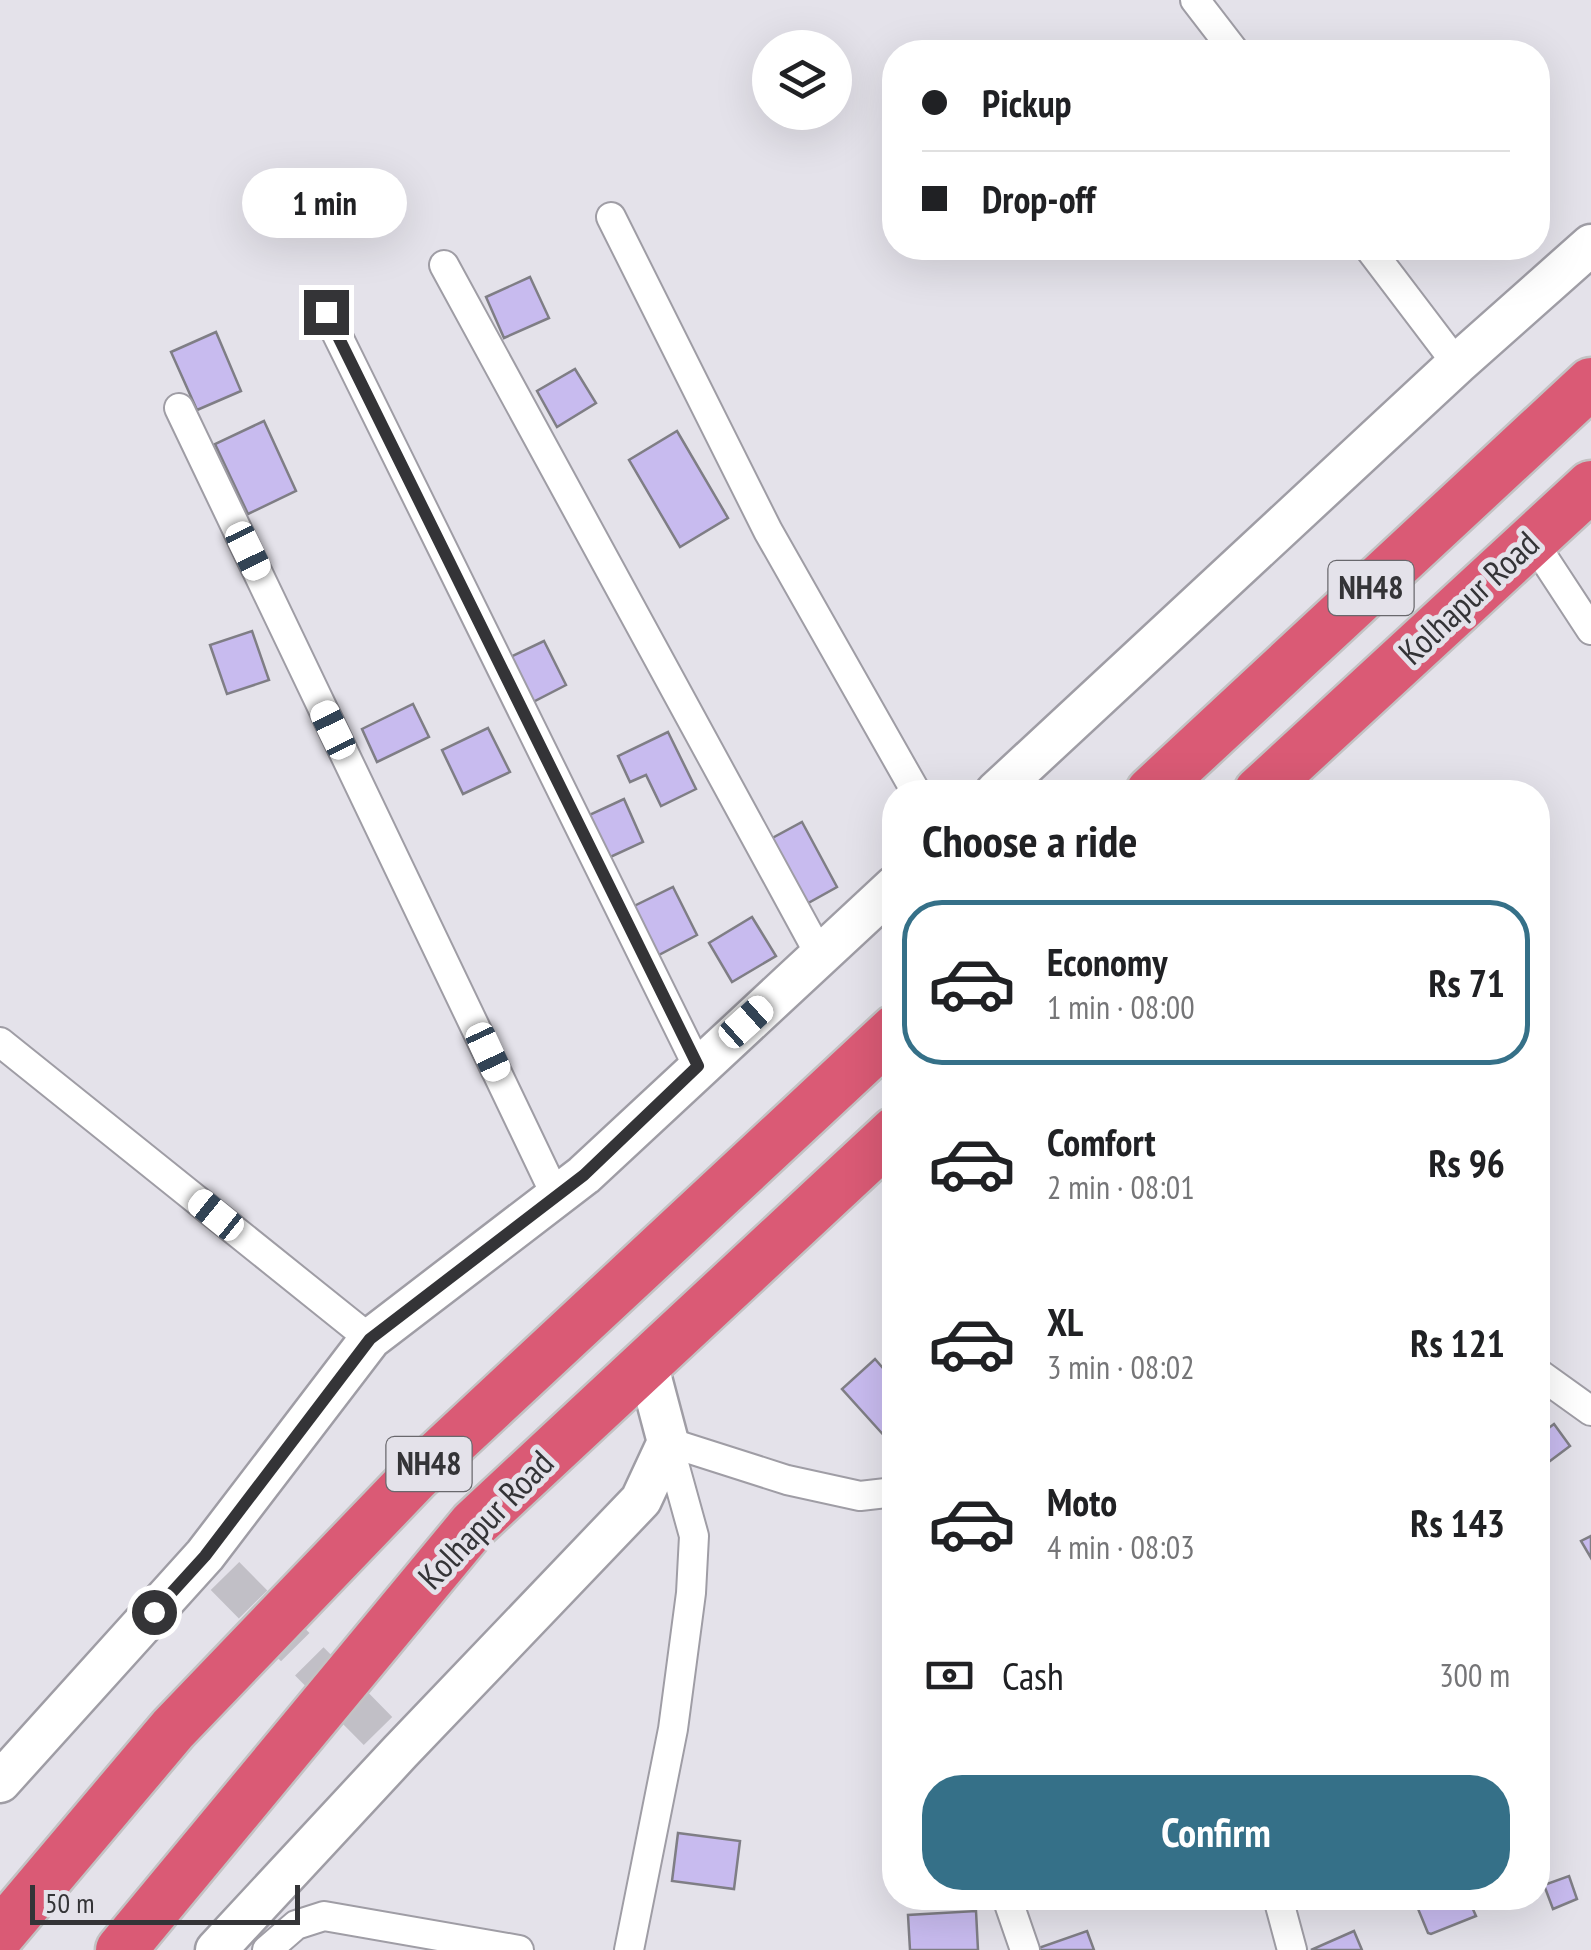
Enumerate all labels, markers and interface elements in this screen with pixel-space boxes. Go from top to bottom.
map controls [752,30,852,130]
button: layers [752,30,852,130]
text: Pickup [982,78,1072,127]
callout: 1 min [244,167,408,237]
text: Drop-off [982,174,1096,223]
text: 1 min [292,182,357,224]
route end [304,290,349,335]
car [221,517,275,585]
street label: Kolhapur Road [1388,521,1548,674]
road number: NH48 [1328,561,1414,615]
car [306,696,360,764]
text: Choose a ride [922,811,1137,869]
text: Economy [1047,937,1167,986]
icon: car [927,938,1017,1028]
text: Rs 71 [1428,958,1505,1007]
text: 1 min · 08:00 [1047,986,1195,1028]
car [714,991,778,1053]
car [462,1018,514,1086]
text: Comfort [1047,1117,1156,1166]
icon: car [927,1118,1017,1208]
text: Rs 96 [1428,1138,1505,1187]
text: 2 min · 08:01 [1047,1166,1195,1208]
car [183,1184,249,1246]
text: XL [1047,1297,1083,1346]
icon: car [927,1298,1017,1388]
text: Rs 121 [1410,1318,1505,1367]
text: 3 min · 08:02 [1047,1346,1195,1388]
road number: NH48 [386,1437,472,1491]
street label: Kolhapur Road [408,1440,563,1598]
text: Moto [1047,1477,1117,1526]
icon: car [927,1478,1017,1568]
text: Rs 143 [1410,1498,1505,1547]
text: 4 min · 08:03 [1047,1526,1195,1568]
route start [132,1590,177,1635]
icon: cash [922,1648,977,1703]
text: Cash [1002,1651,1064,1700]
text: 300 m [1439,1654,1510,1696]
button: Confirm [922,1775,1510,1890]
scale bar [30,1880,300,1924]
text: 50 m [45,1884,94,1921]

